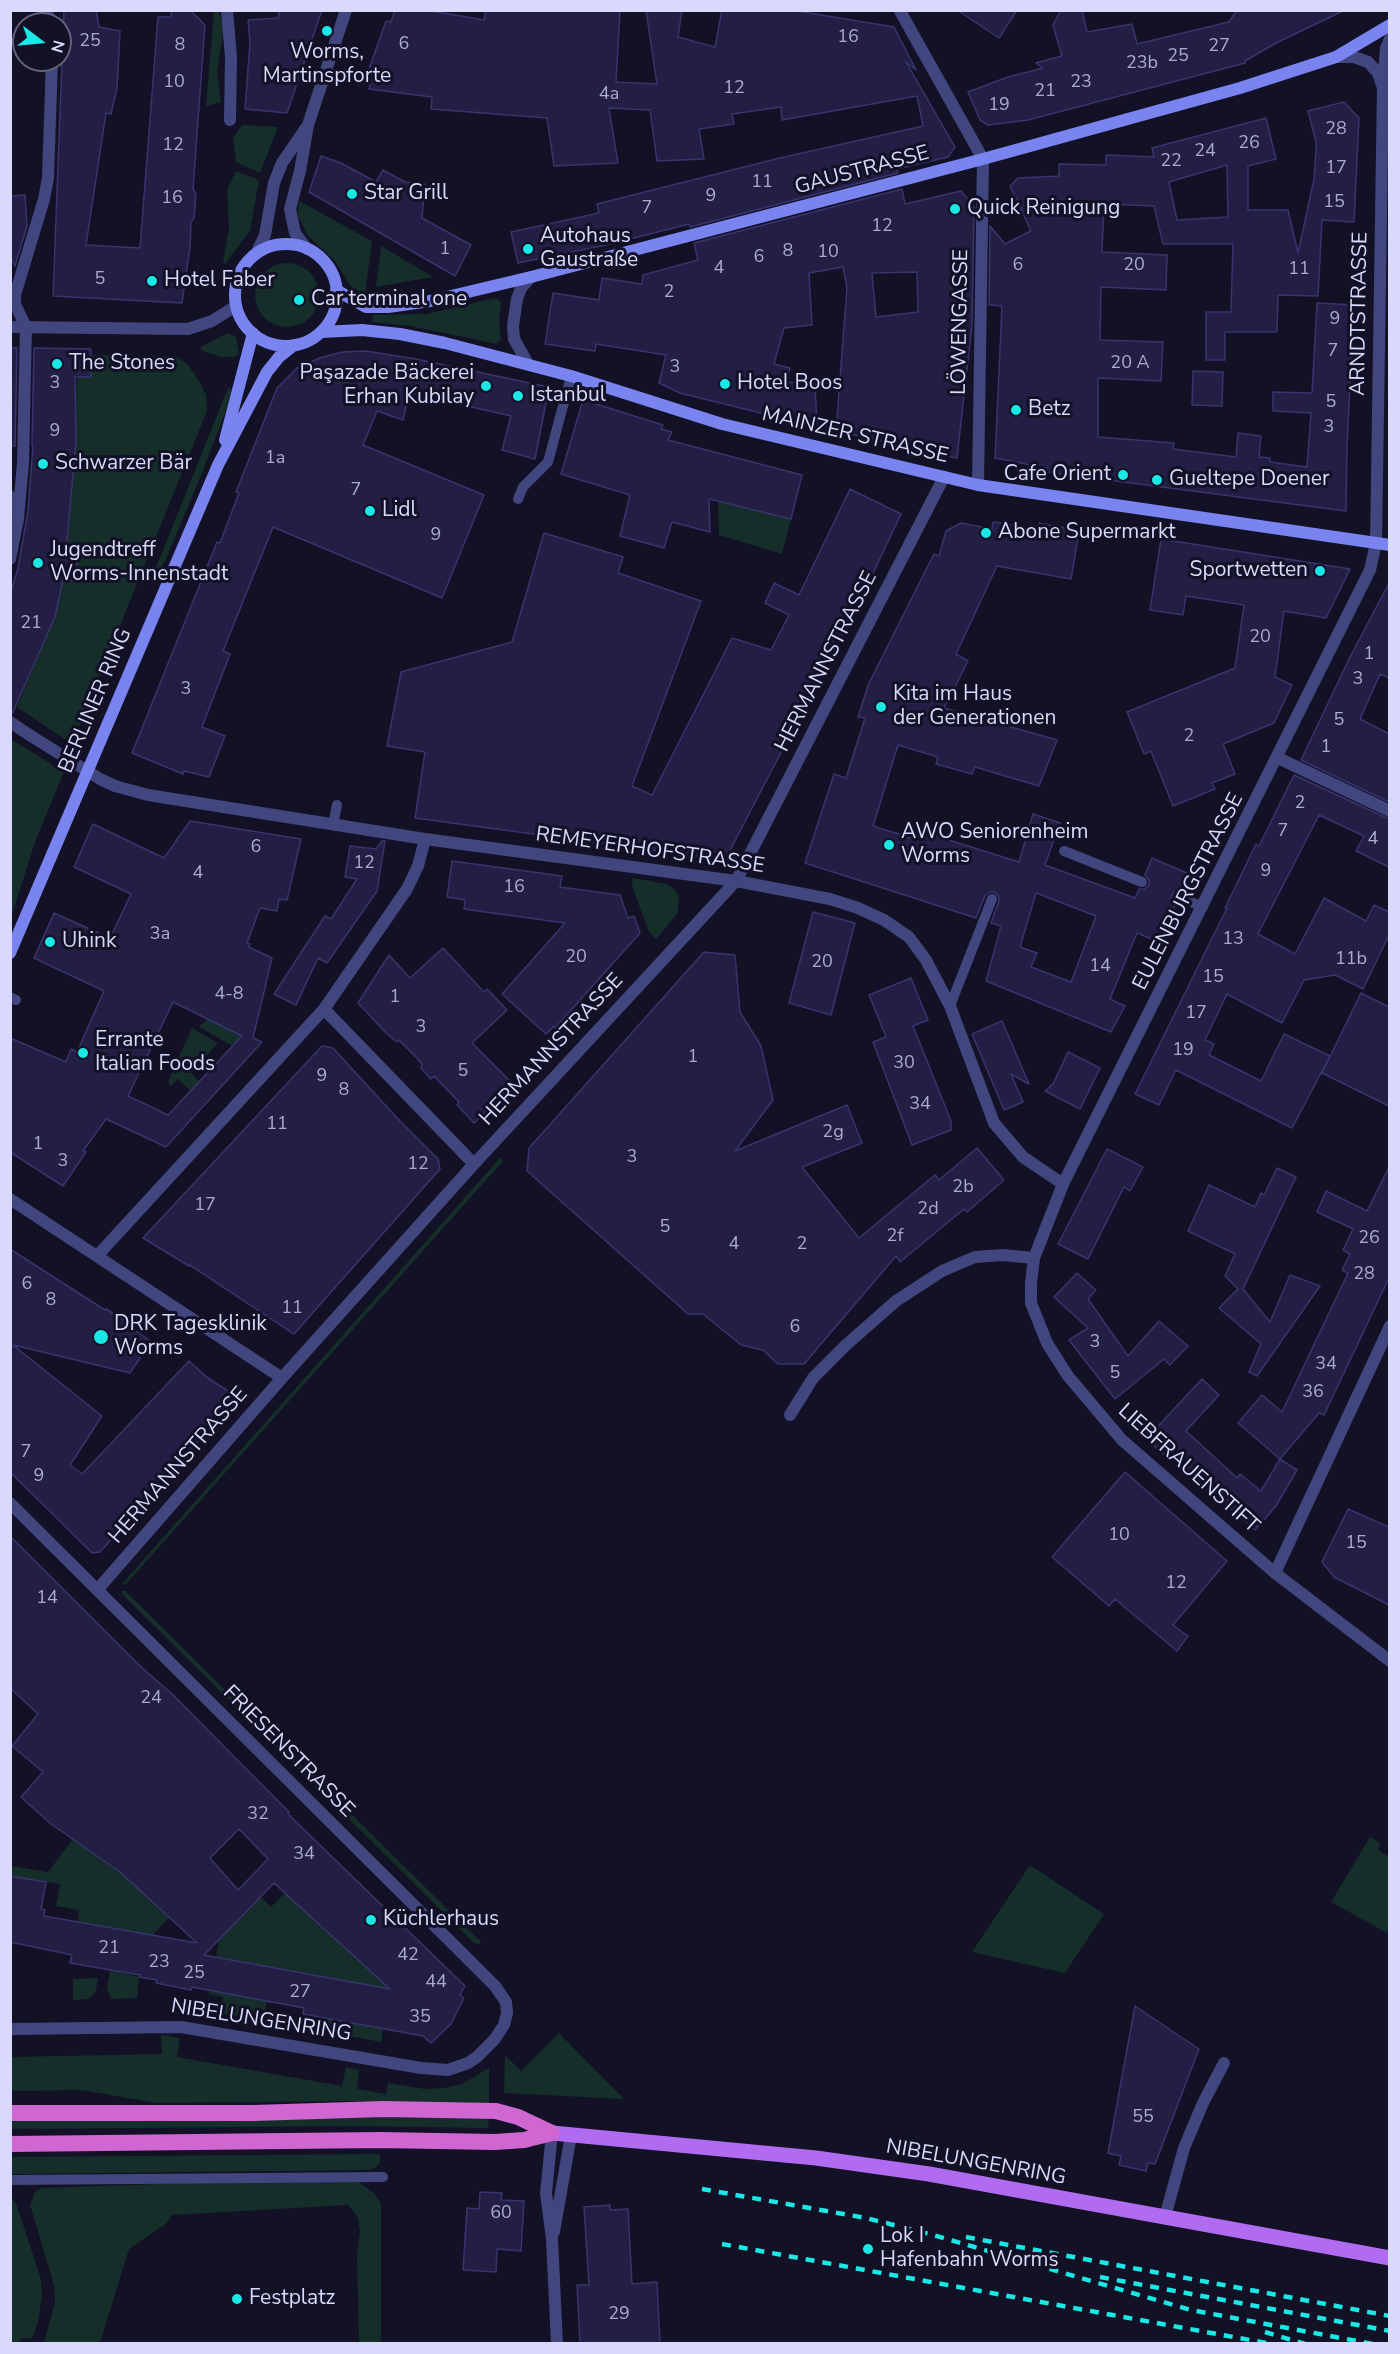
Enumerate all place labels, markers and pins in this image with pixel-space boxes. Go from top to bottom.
marker: Worms, Martinspforte [320,24,334,38]
place label: Worms, Martinspforte [263,40,391,90]
place label: Star Grill [364,181,448,207]
marker: Star Grill [345,187,359,201]
place label: Quick Reinigung [967,196,1120,222]
marker: Quick Reinigung [948,202,962,216]
place label: Autohaus Gaustraße [540,224,638,274]
marker: Autohaus Gaustraße [521,242,535,256]
place label: Hotel Faber [164,268,275,294]
marker: Hotel Faber [145,274,159,288]
place label: Car terminal one [311,287,467,313]
marker: Car terminal one [292,293,306,307]
place label: The Stones [69,351,175,377]
marker: The Stones [50,357,64,371]
place label: Paşazade Bäckerei Erhan Kubilay [299,361,474,411]
place label: Hotel Boos [737,371,842,397]
marker: Hotel Boos [718,377,732,391]
marker: Paşazade Bäckerei Erhan Kubilay [479,379,493,393]
place label: Istanbul [530,383,606,409]
marker: Istanbul [511,389,525,403]
place label: Betz [1028,397,1070,423]
marker: Betz [1009,403,1023,417]
place label: Schwarzer Bär [55,451,192,477]
marker: Schwarzer Bär [36,457,50,471]
place label: Cafe Orient [1004,462,1111,488]
place label: Gueltepe Doener [1169,467,1330,493]
marker: Cafe Orient [1116,468,1130,482]
marker: Gueltepe Doener [1150,473,1164,487]
place label: Lidl [382,498,417,524]
marker: Lidl [363,504,377,518]
place label: Abone Supermarkt [998,520,1176,546]
marker: Abone Supermarkt [979,526,993,540]
place label: Jugendtreff Worms-Innenstadt [50,538,228,588]
marker: Jugendtreff Worms-Innenstadt [31,556,45,570]
place label: Sportwetten [1190,558,1308,584]
marker: Sportwetten [1313,564,1327,578]
place label: Kita im Haus der Generationen [893,682,1056,732]
marker: Kita im Haus der Generationen [874,700,888,714]
place label: AWO Seniorenheim Worms [901,820,1088,870]
marker: AWO Seniorenheim Worms [882,838,896,852]
place label: Uhink [62,929,117,955]
marker: Uhink [43,935,57,949]
place label: Errante Italian Foods [95,1028,215,1078]
marker: Errante Italian Foods [76,1046,90,1060]
place label: DRK Tagesklinik Worms [114,1312,267,1362]
marker: DRK Tagesklinik Worms [92,1328,110,1346]
place label: Küchlerhaus [383,1907,499,1933]
marker: Küchlerhaus [364,1913,378,1927]
place label: Lok I Hafenbahn Worms [880,2224,1059,2274]
marker: Lok I Hafenbahn Worms [861,2242,875,2256]
place label: Festplatz [249,2286,335,2312]
marker: Festplatz [230,2292,244,2306]

